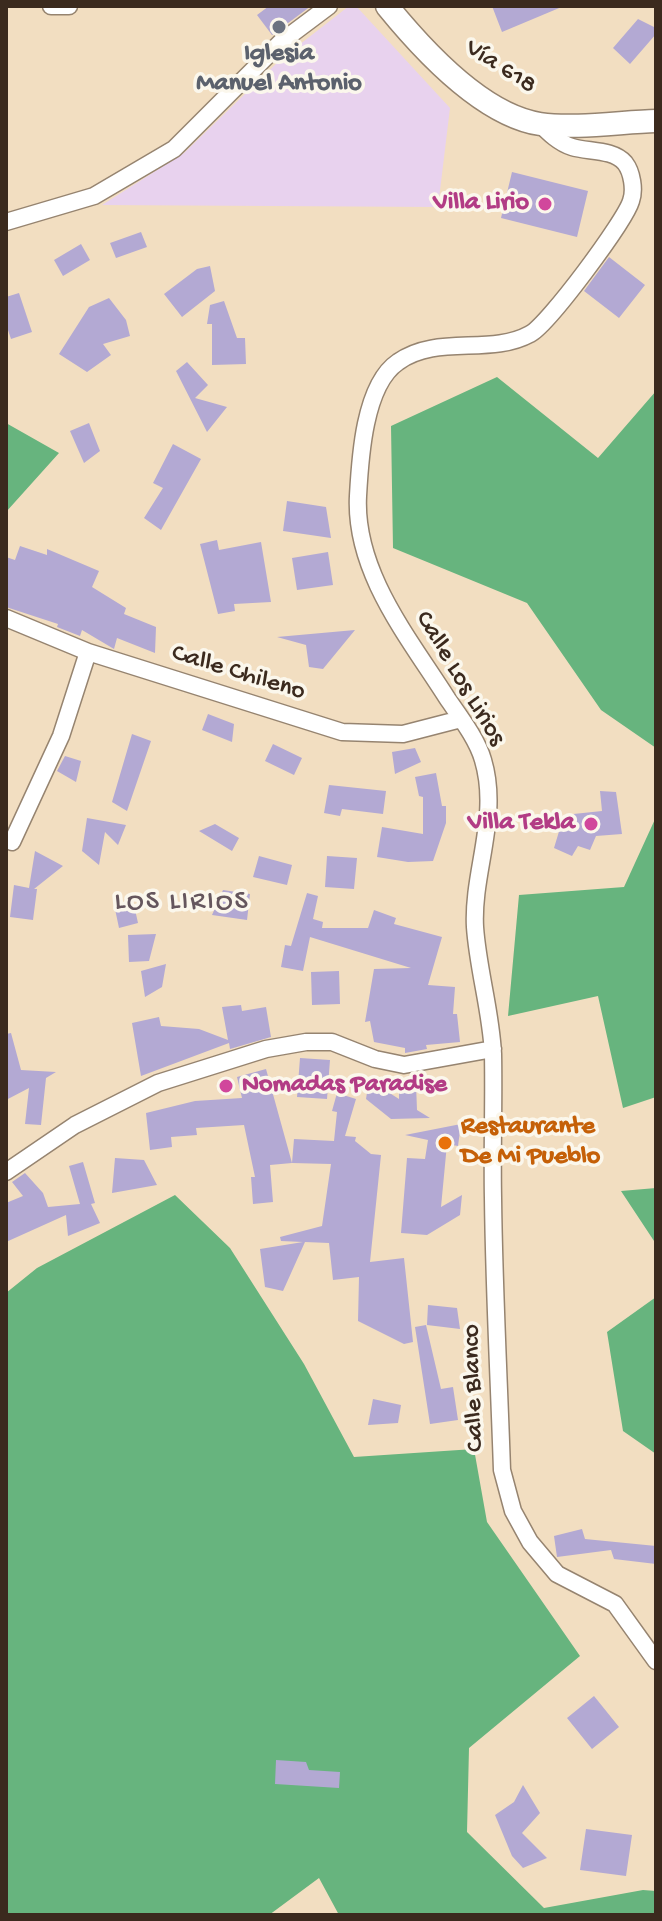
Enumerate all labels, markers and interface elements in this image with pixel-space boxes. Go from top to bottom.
marker: Iglesia Manuel Antonio [270,18,288,36]
street label: Vía 618 [459,34,541,102]
place label: Iglesia Manuel Antonio [196,39,362,100]
place label: Villa Lirio [433,188,529,220]
marker: Villa Lirio [536,195,554,213]
street label: Calle Los Lirios [407,606,511,752]
street label: Calle Chileno [167,639,309,709]
place label: Villa Tekla [468,808,575,840]
marker: Villa Tekla [582,815,600,833]
district label: LOS LIRIOS [115,887,249,921]
place label: Nomadas Paradise [242,1070,447,1102]
marker: Nomadas Paradise [217,1077,235,1095]
place label: Restaurante De Mi Pueblo [461,1112,600,1174]
marker: Restaurante De Mi Pueblo [436,1134,454,1152]
street label: Calle Blanco [457,1324,493,1452]

